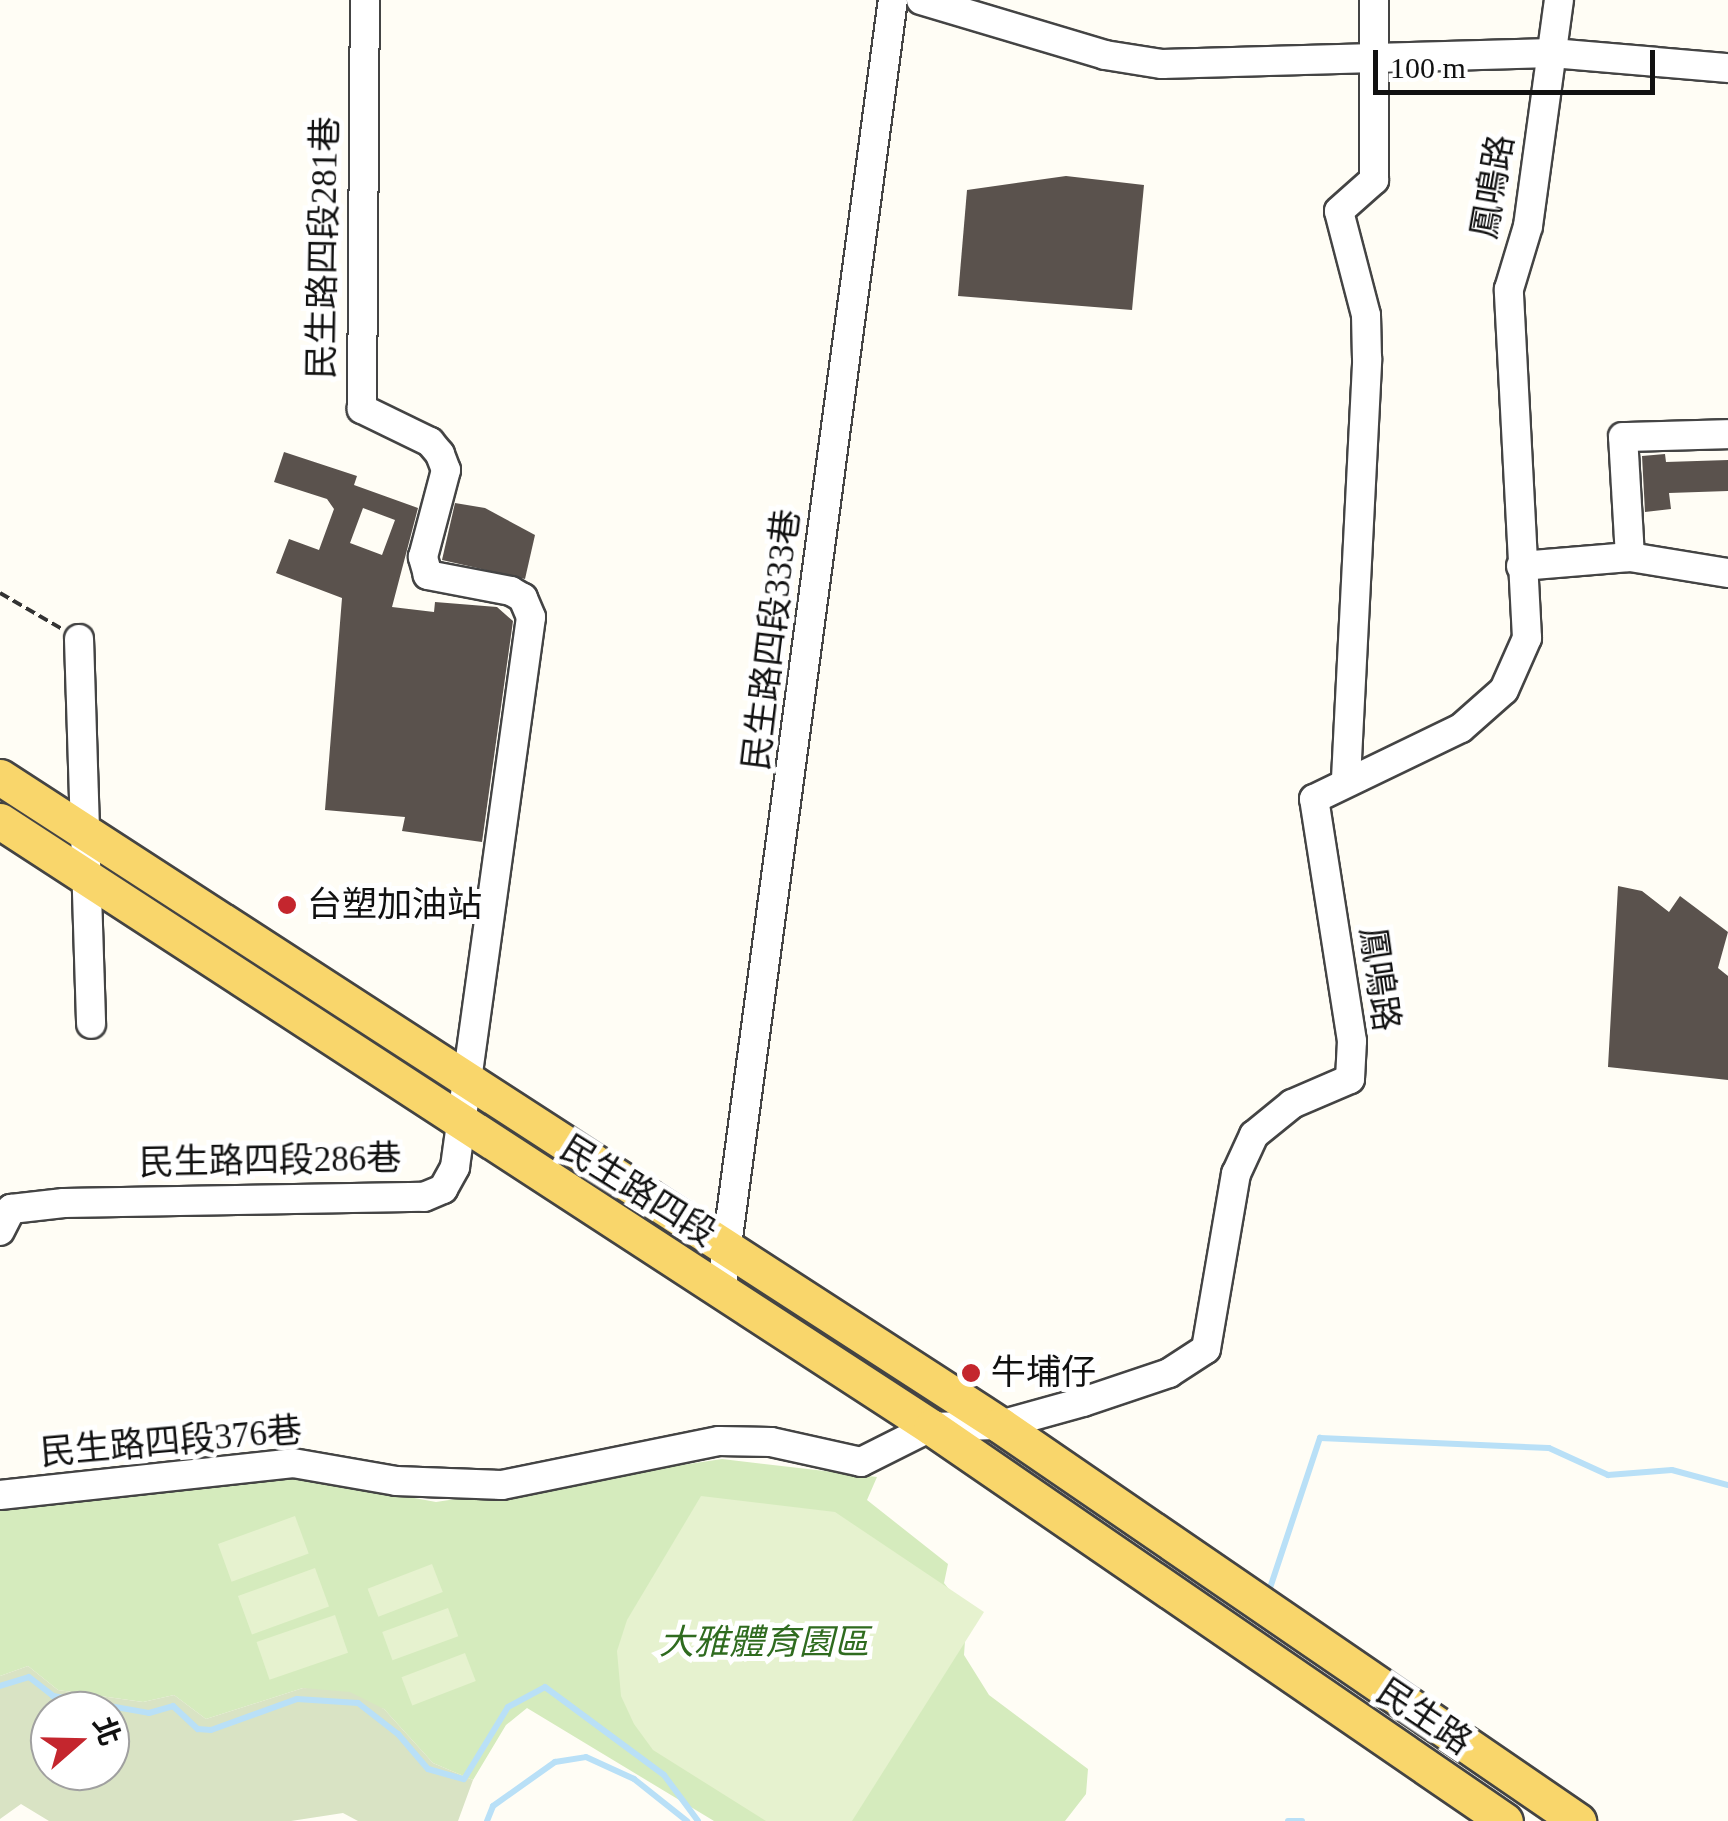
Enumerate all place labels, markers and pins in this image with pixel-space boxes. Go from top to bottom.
place label: 台塑加油站 [307,884,482,926]
marker: 台塑加油站 [276,894,298,916]
place label: 牛埔仔 [991,1352,1096,1394]
marker: 牛埔仔 [960,1362,982,1384]

